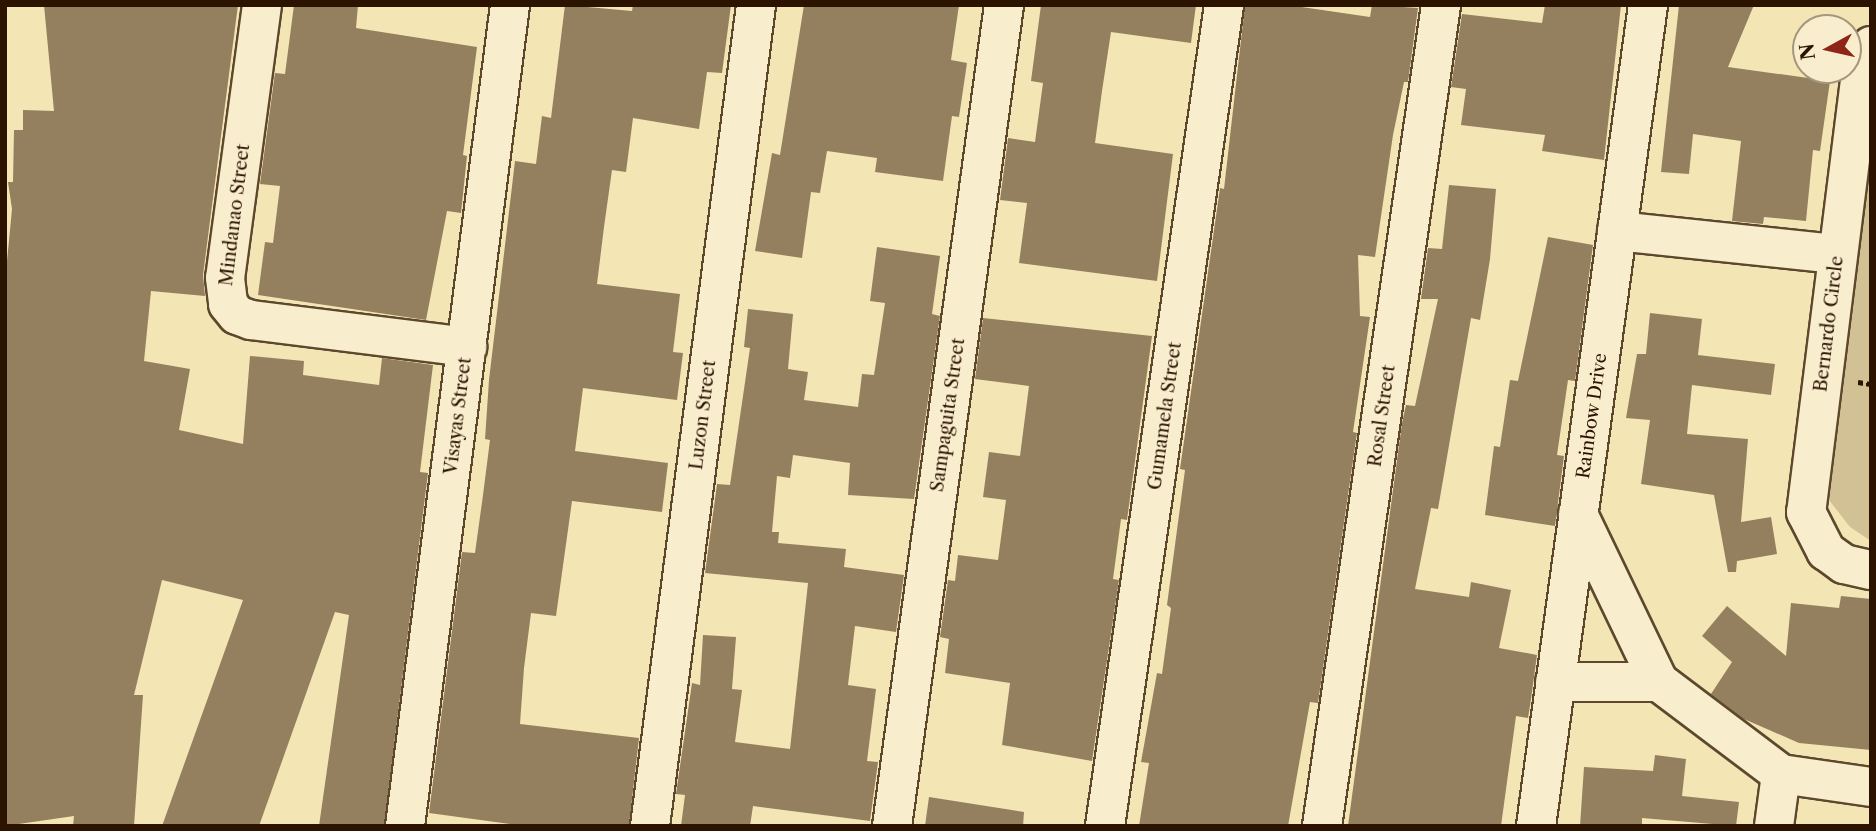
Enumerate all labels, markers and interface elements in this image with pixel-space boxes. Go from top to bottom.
north arrow [1792,14,1862,84]
text: N [1795,42,1820,61]
street label: Mindanao Street [216,143,254,287]
street label: Bernardo Circle [1810,255,1848,393]
street label: Sampaguita Street [927,337,969,493]
street label: Gumamela Street [1144,341,1186,491]
street label: Rainbow Drive [1572,351,1612,481]
street label: Visayas Street [440,356,476,476]
street label: Luzon Street [686,359,720,471]
street label: Rosal Street [1364,364,1400,468]

